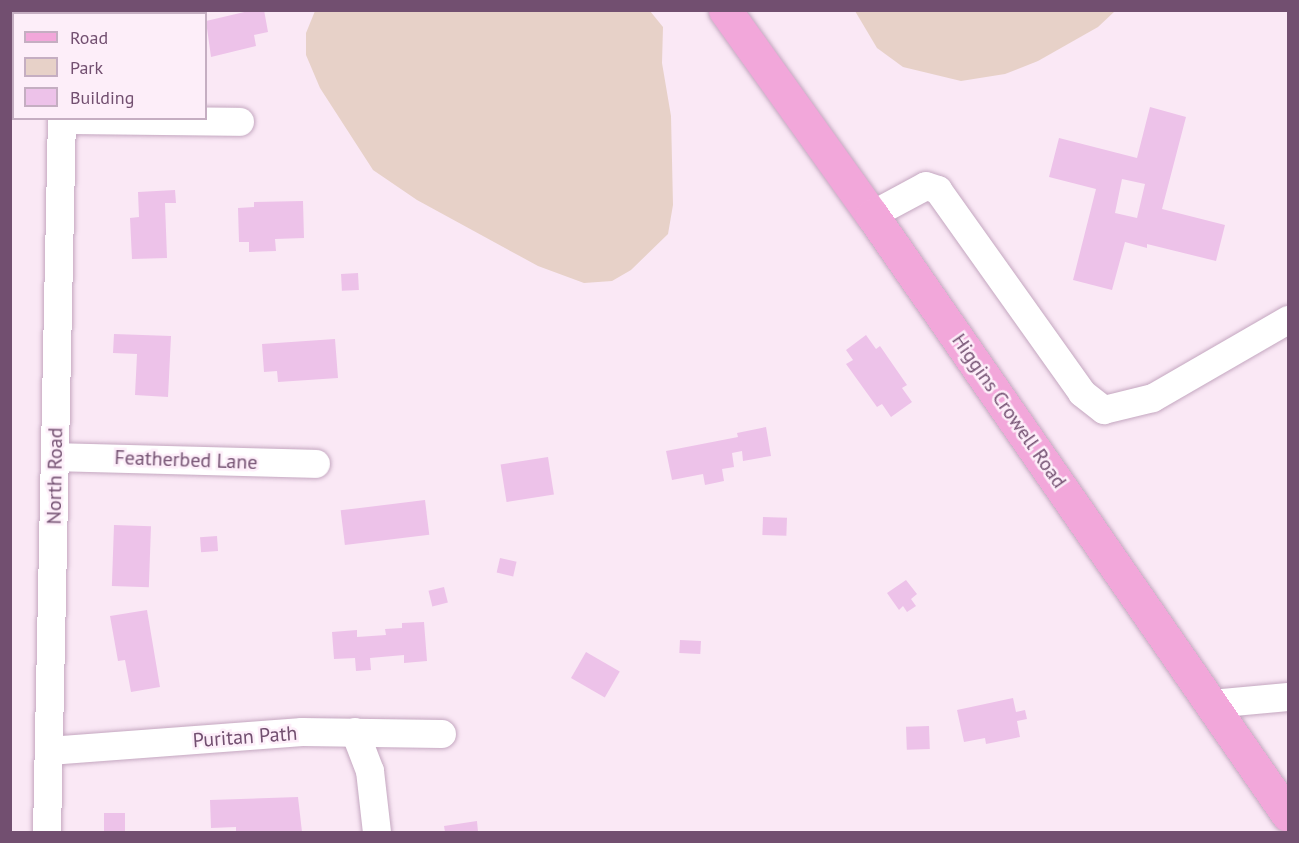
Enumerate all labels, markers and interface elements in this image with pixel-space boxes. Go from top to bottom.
legend [12,12,207,120]
text: Road [70,26,108,49]
text: Park [70,56,103,79]
text: Building [70,86,134,109]
street label: Higgins Crowell Road [947,329,1071,493]
street label: North Road [42,427,68,525]
street label: Featherbed Lane [114,446,258,474]
street label: Puritan Path [192,721,298,753]

